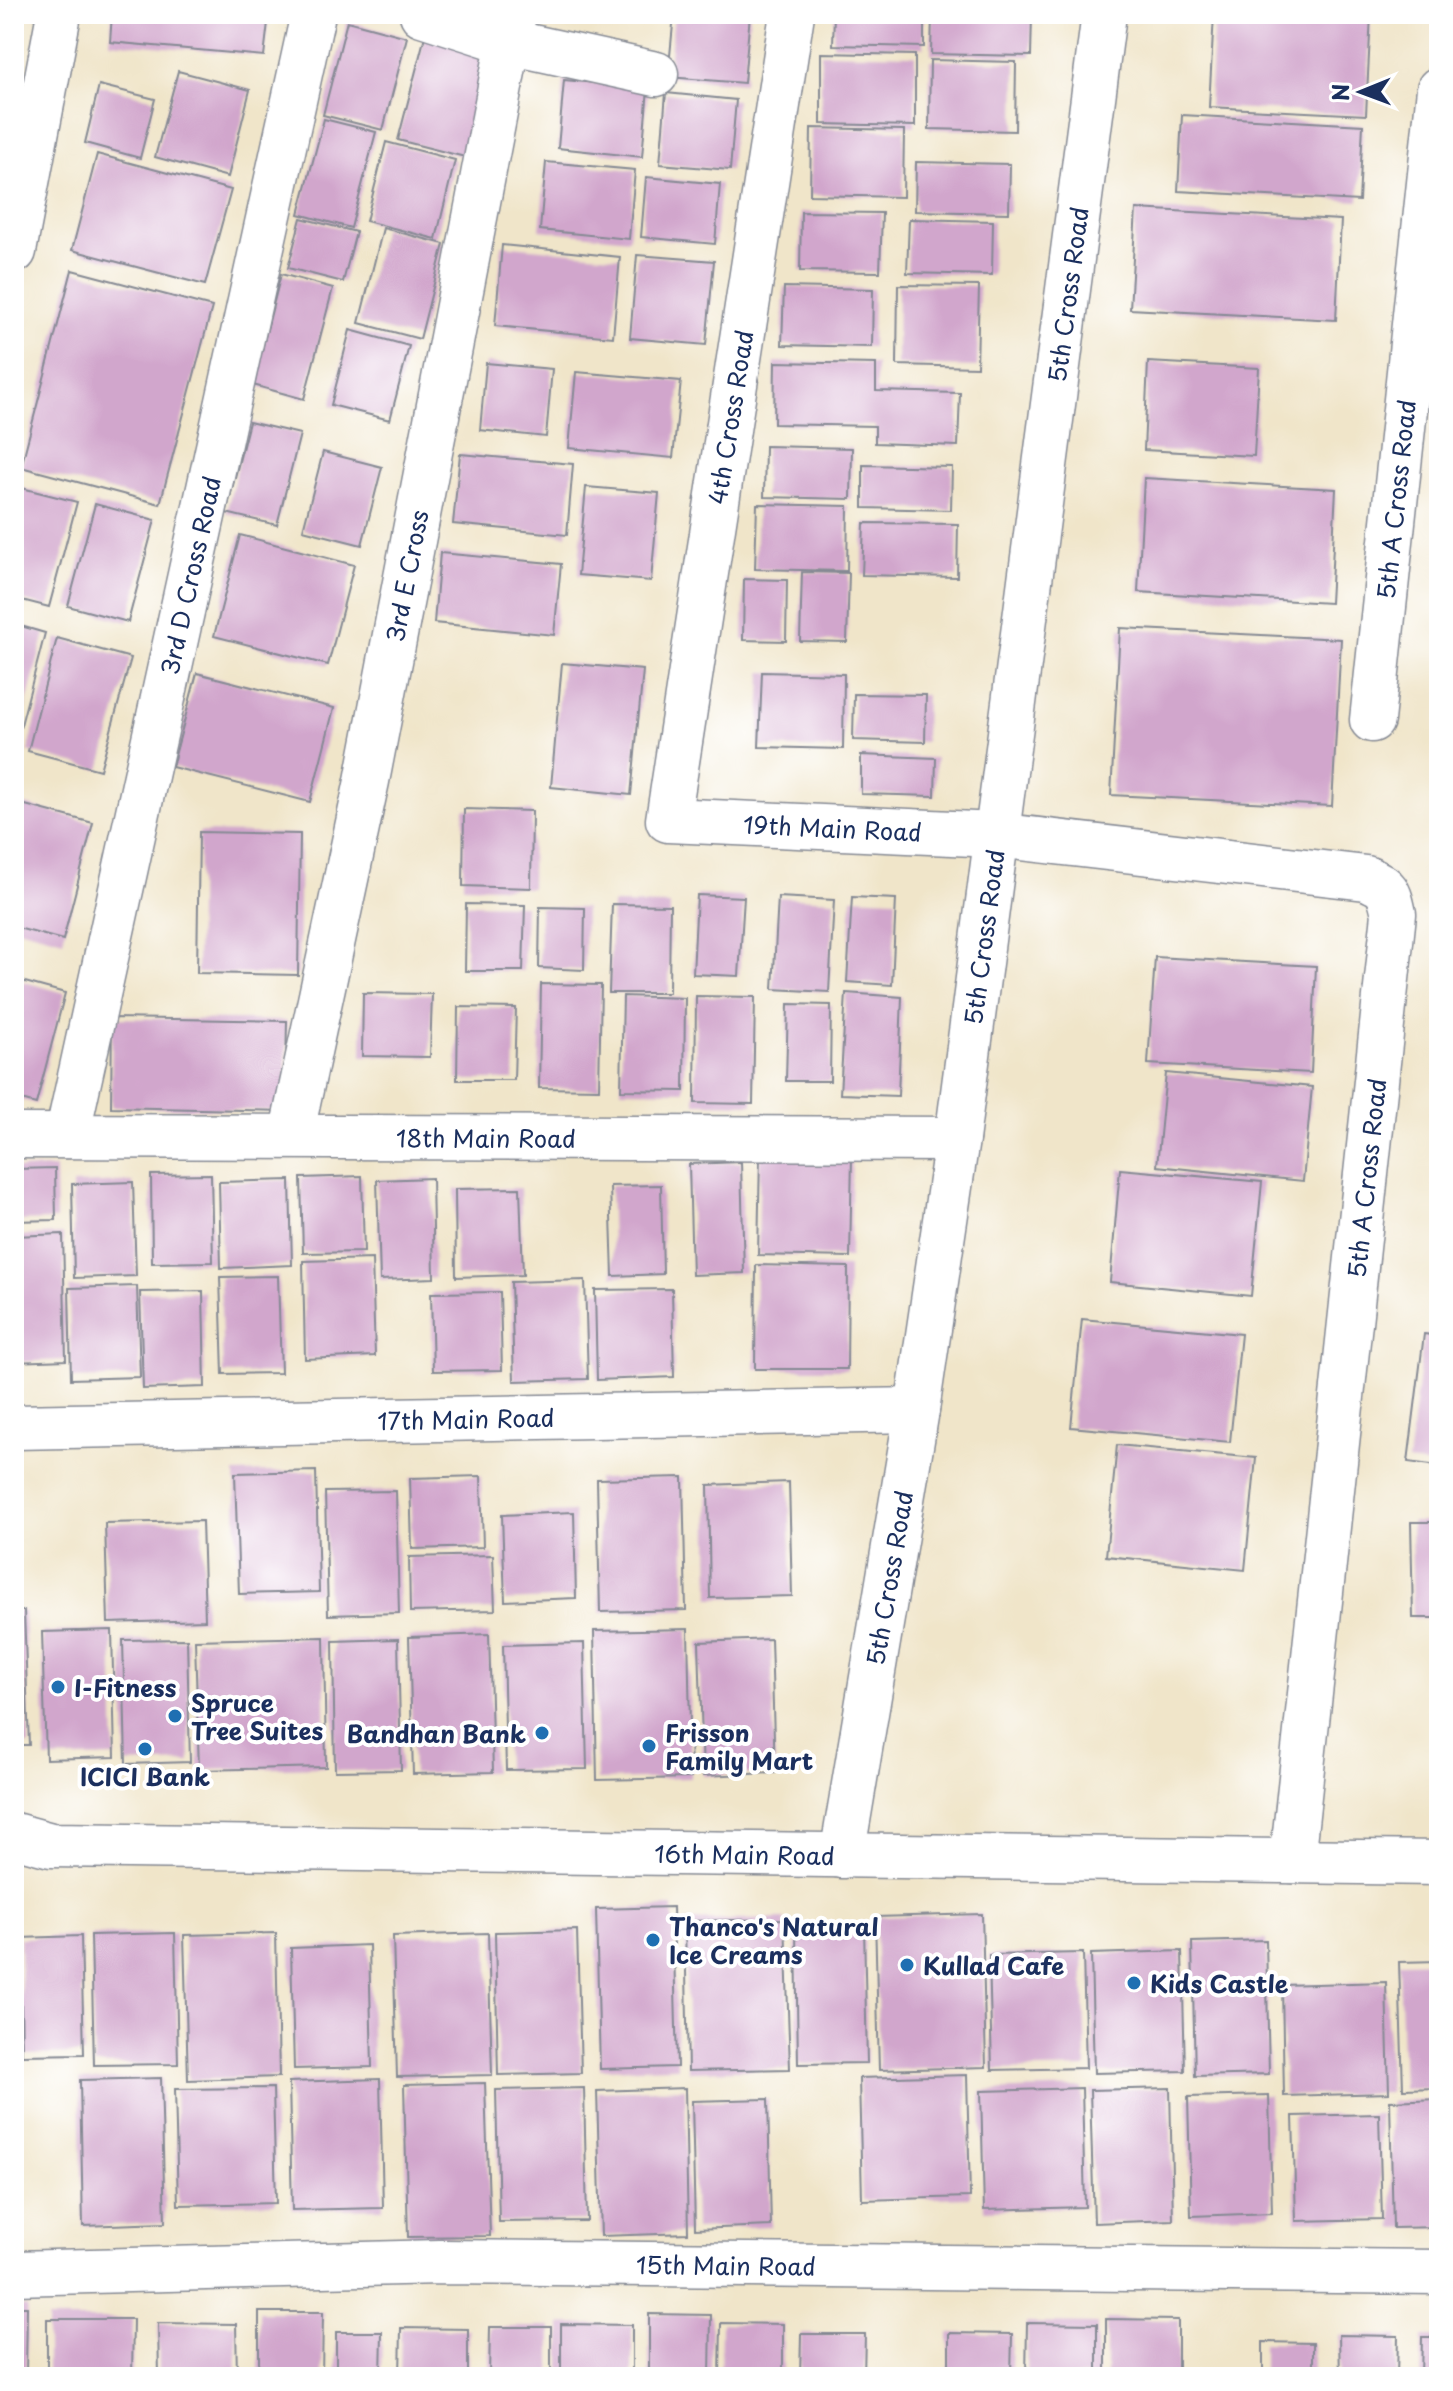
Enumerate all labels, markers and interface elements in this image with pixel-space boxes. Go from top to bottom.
north arrow [1321,52,1401,132]
text: N [1323,83,1356,101]
street label: 5th Cross Road [1038,205,1097,384]
street label: 4th Cross Road [698,327,762,507]
street label: 5th A Cross Road [1367,398,1424,601]
street label: 3rd D Cross Road [151,473,229,678]
street label: 3rd E Cross [376,507,437,645]
street label: 19th Main Road [742,805,922,850]
street label: 5th Cross Road [954,847,1013,1027]
street label: 5th A Cross Road [1338,1076,1394,1280]
street label: 18th Main Road [396,1119,576,1156]
street label: 17th Main Road [377,1399,555,1438]
street label: 5th Cross Road [856,1488,921,1668]
place label: I-Fitness [74,1669,177,1705]
marker: I-Fitness [49,1678,67,1696]
place label: Spruce Tree Suites [191,1684,323,1748]
marker: Spruce Tree Suites [166,1707,184,1725]
place label: Frisson Family Mart [665,1714,813,1778]
place label: Bandhan Bank [347,1715,526,1751]
marker: Bandhan Bank [533,1724,551,1742]
marker: Frisson Family Mart [640,1737,658,1755]
marker: ICICI Bank [136,1740,154,1758]
place label: ICICI Bank [80,1758,210,1794]
street label: 16th Main Road [654,1835,835,1873]
place label: Thanco's Natural Ice Creams [669,1908,879,1972]
marker: Thanco's Natural Ice Creams [644,1931,662,1949]
place label: Kullad Cafe [923,1947,1064,1983]
marker: Kullad Cafe [898,1956,916,1974]
place label: Kids Castle [1150,1965,1289,2001]
marker: Kids Castle [1125,1974,1143,1992]
street label: 15th Main Road [636,2246,816,2284]

